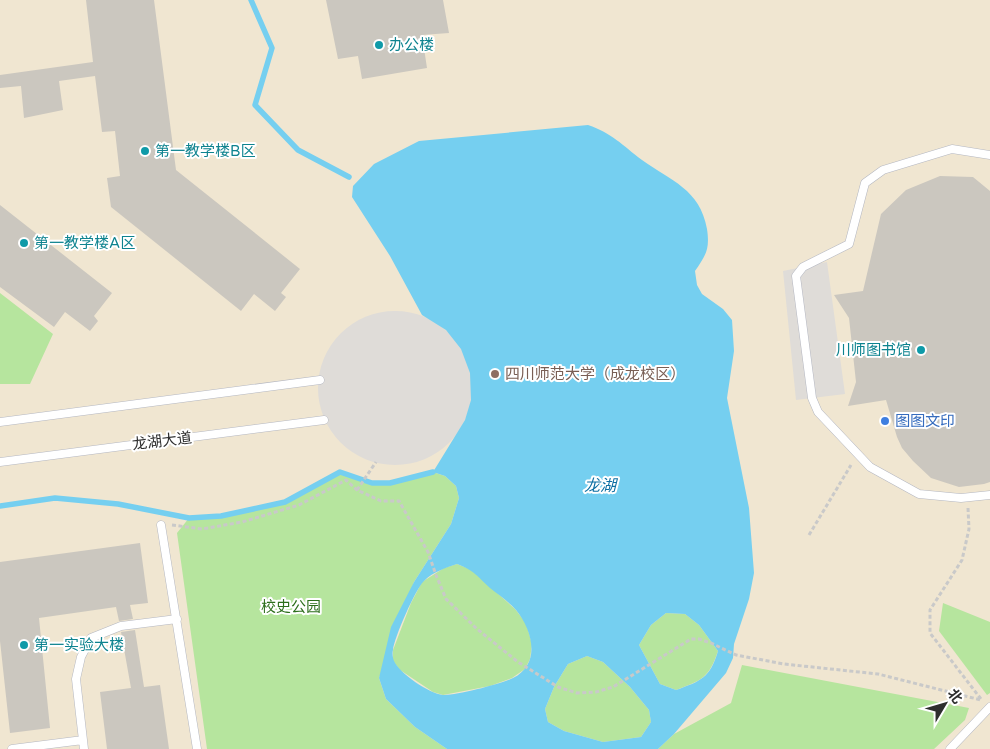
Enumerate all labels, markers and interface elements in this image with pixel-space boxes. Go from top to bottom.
place label: 办公楼 [389,36,434,54]
marker: 办公楼 [373,39,385,51]
place label: 第一教学楼B区 [155,142,255,160]
marker: 第一教学楼B区 [139,145,151,157]
place label: 第一教学楼A区 [34,234,135,252]
marker: 第一教学楼A区 [18,237,30,249]
place label: 川师图书馆 [836,341,911,359]
marker: 川师图书馆 [915,344,927,356]
place label: 四川师范大学（成龙校区） [505,365,685,383]
marker: 四川师范大学（成龙校区） [489,368,501,380]
place label: 图图文印 [895,412,955,430]
marker: 图图文印 [879,415,891,427]
street label: 龙湖大道 [131,428,193,454]
water label: 龙湖 [584,476,619,496]
park label: 校史公园 [261,598,321,616]
place label: 第一实验大楼 [34,636,124,654]
marker: 第一实验大楼 [18,639,30,651]
north arrow [920,679,970,729]
text: 北 [944,686,966,707]

